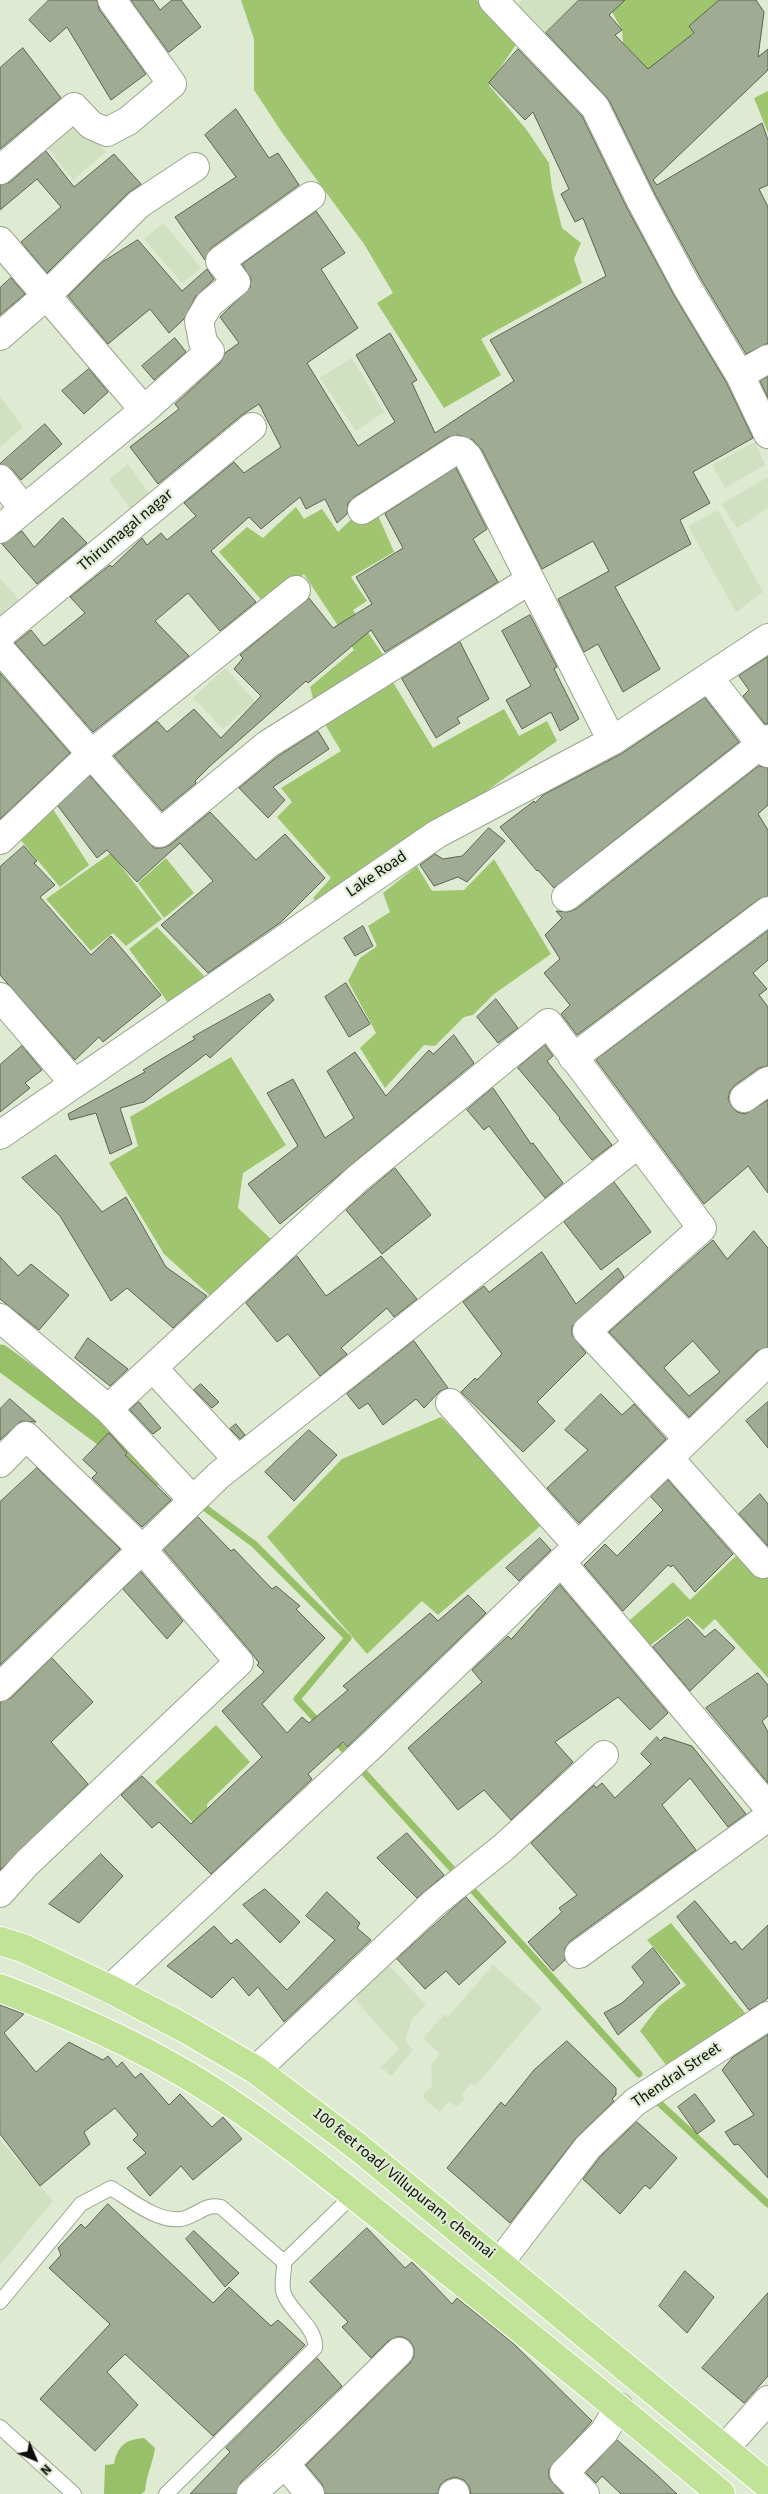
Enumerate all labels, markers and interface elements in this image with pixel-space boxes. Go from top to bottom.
street label: Thirumagal nagar [75,486,177,576]
street label: Lake Road [343,848,411,902]
street label: Thendral Street [629,2039,725,2113]
street label: 100 feet road/ Villupuram, chennai [308,2104,498,2264]
north arrow [10,2434,60,2484]
text: N [35,2459,56,2480]

